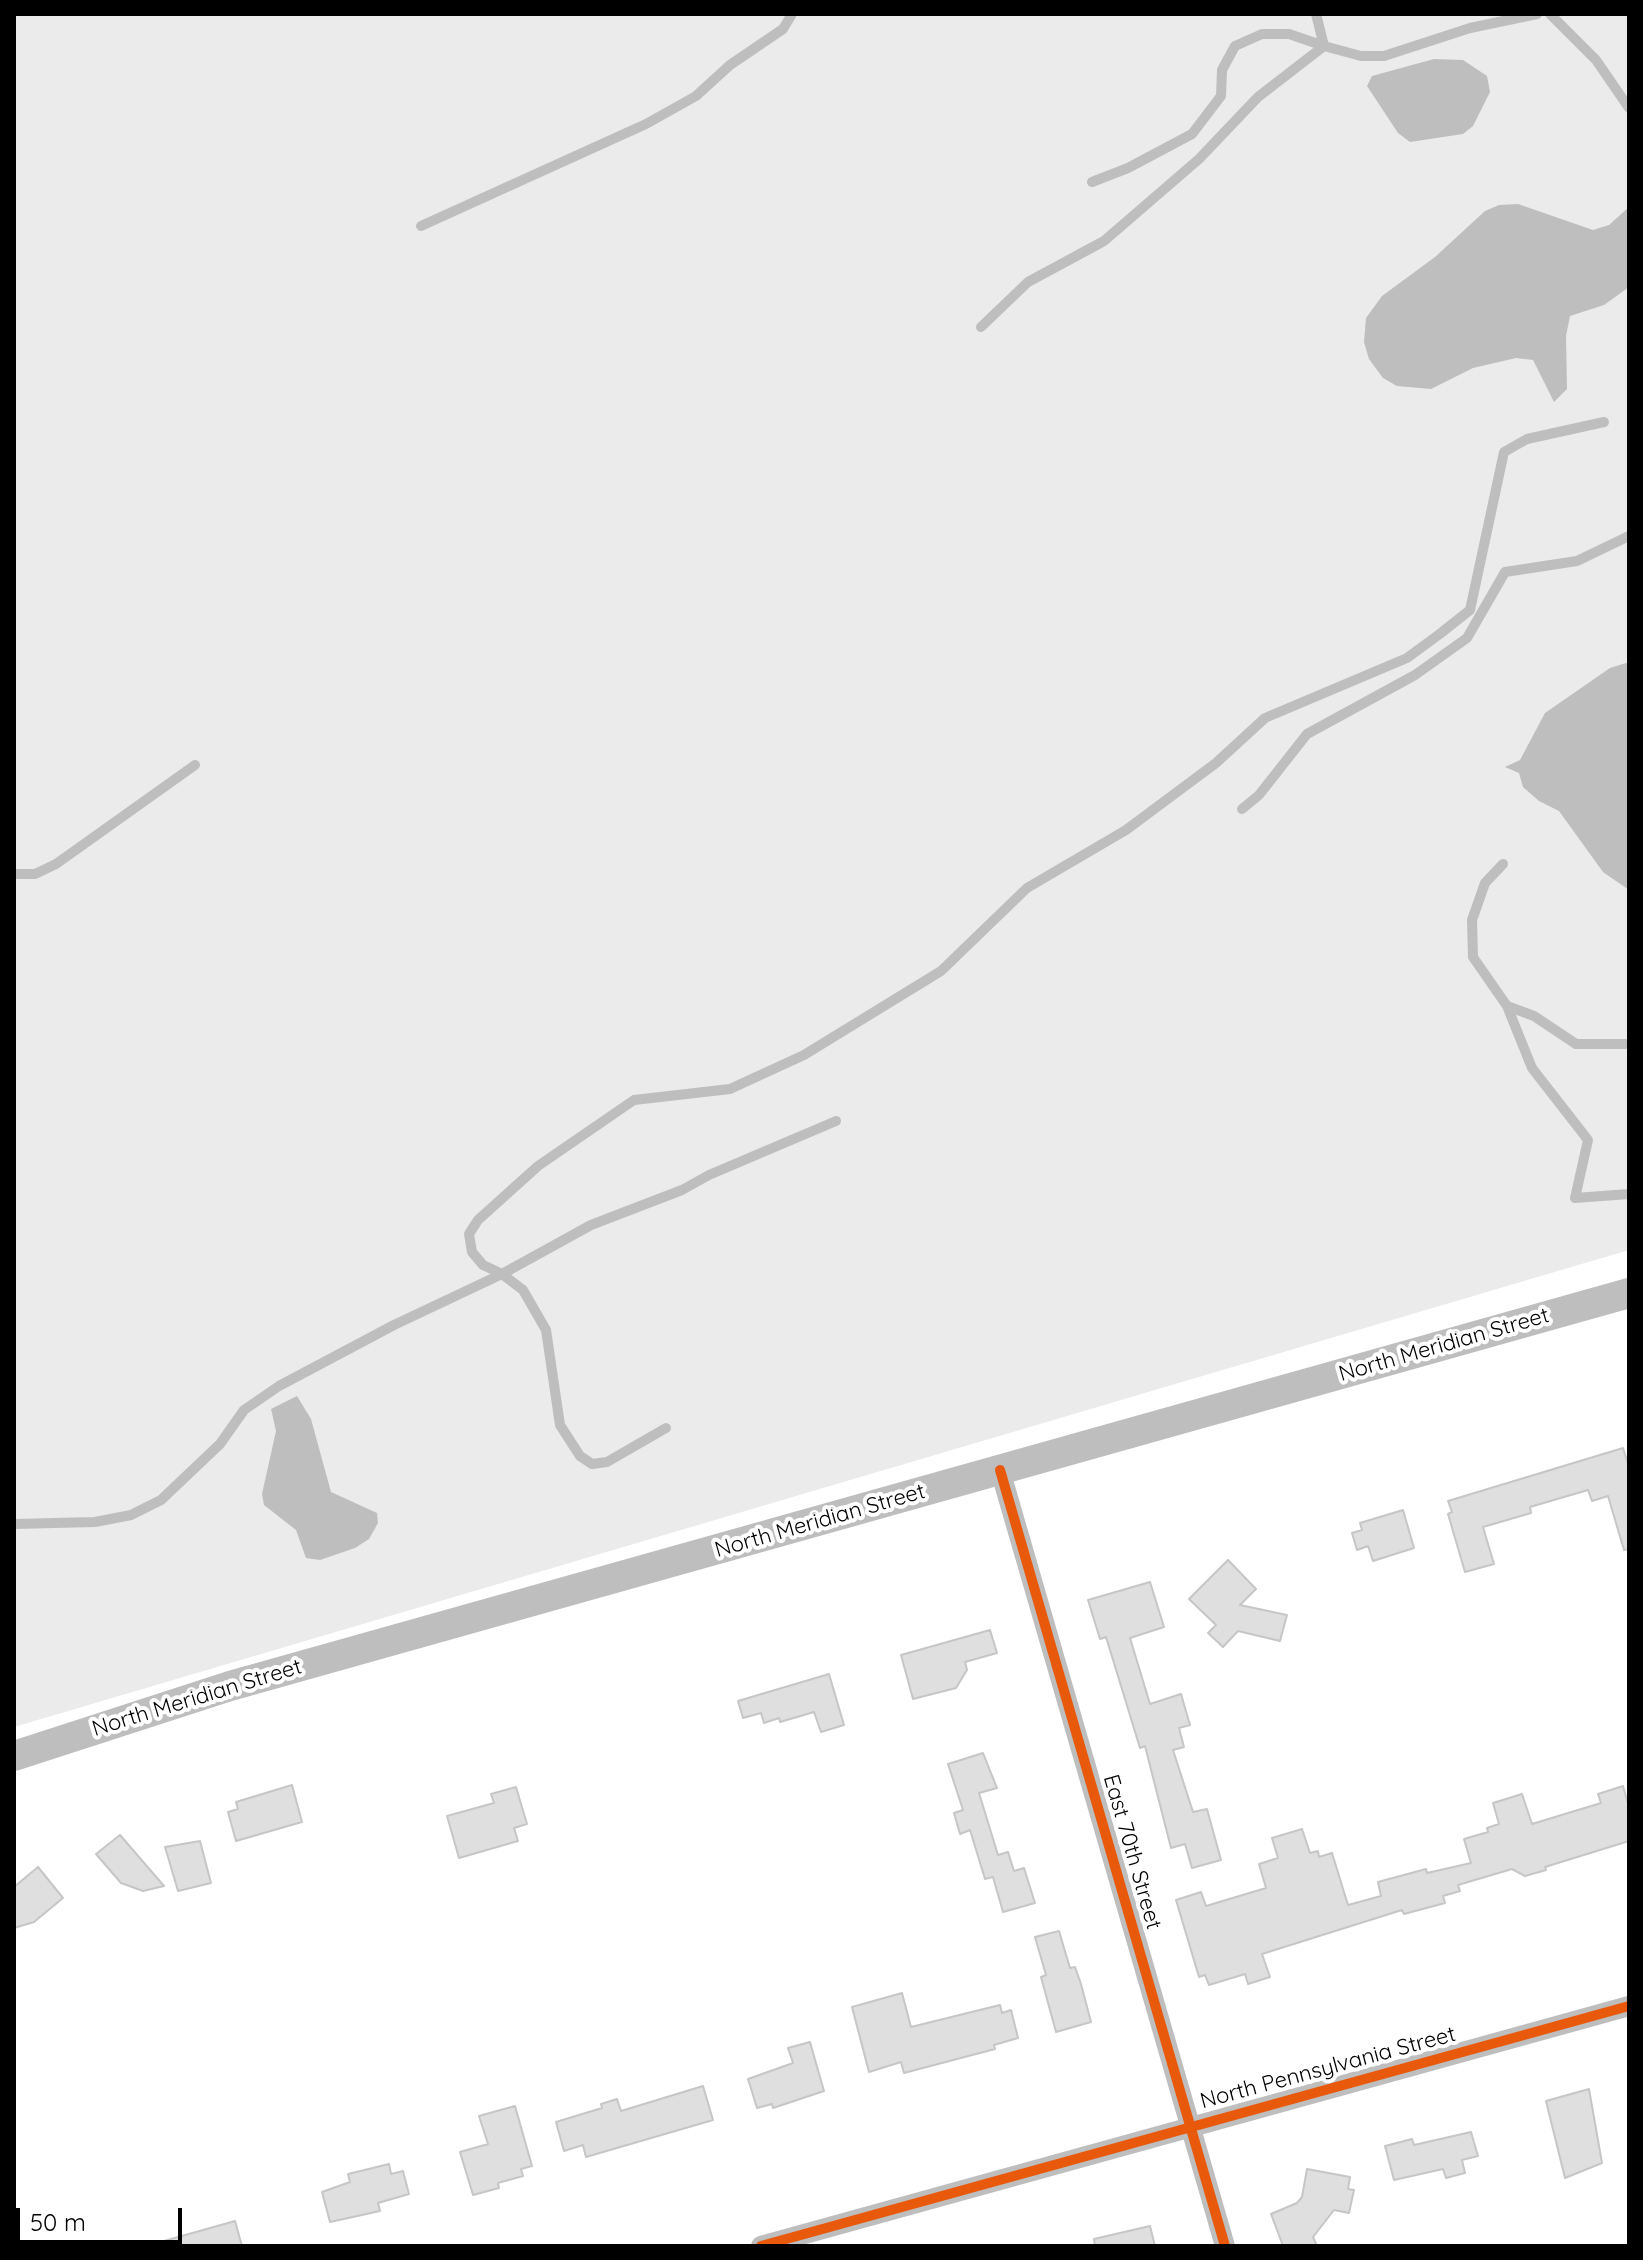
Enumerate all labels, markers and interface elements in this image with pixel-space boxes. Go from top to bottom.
street label: North Meridian Street [1336,1302,1552,1388]
street label: North Meridian Street [712,1478,928,1564]
street label: North Meridian Street [89,1654,305,1742]
street label: East 70th Street [1097,1771,1167,1933]
street label: North Pennsylvania Street [1197,2021,1459,2115]
scale bar [20,2192,186,2242]
text: 50 m [30,2207,86,2237]

